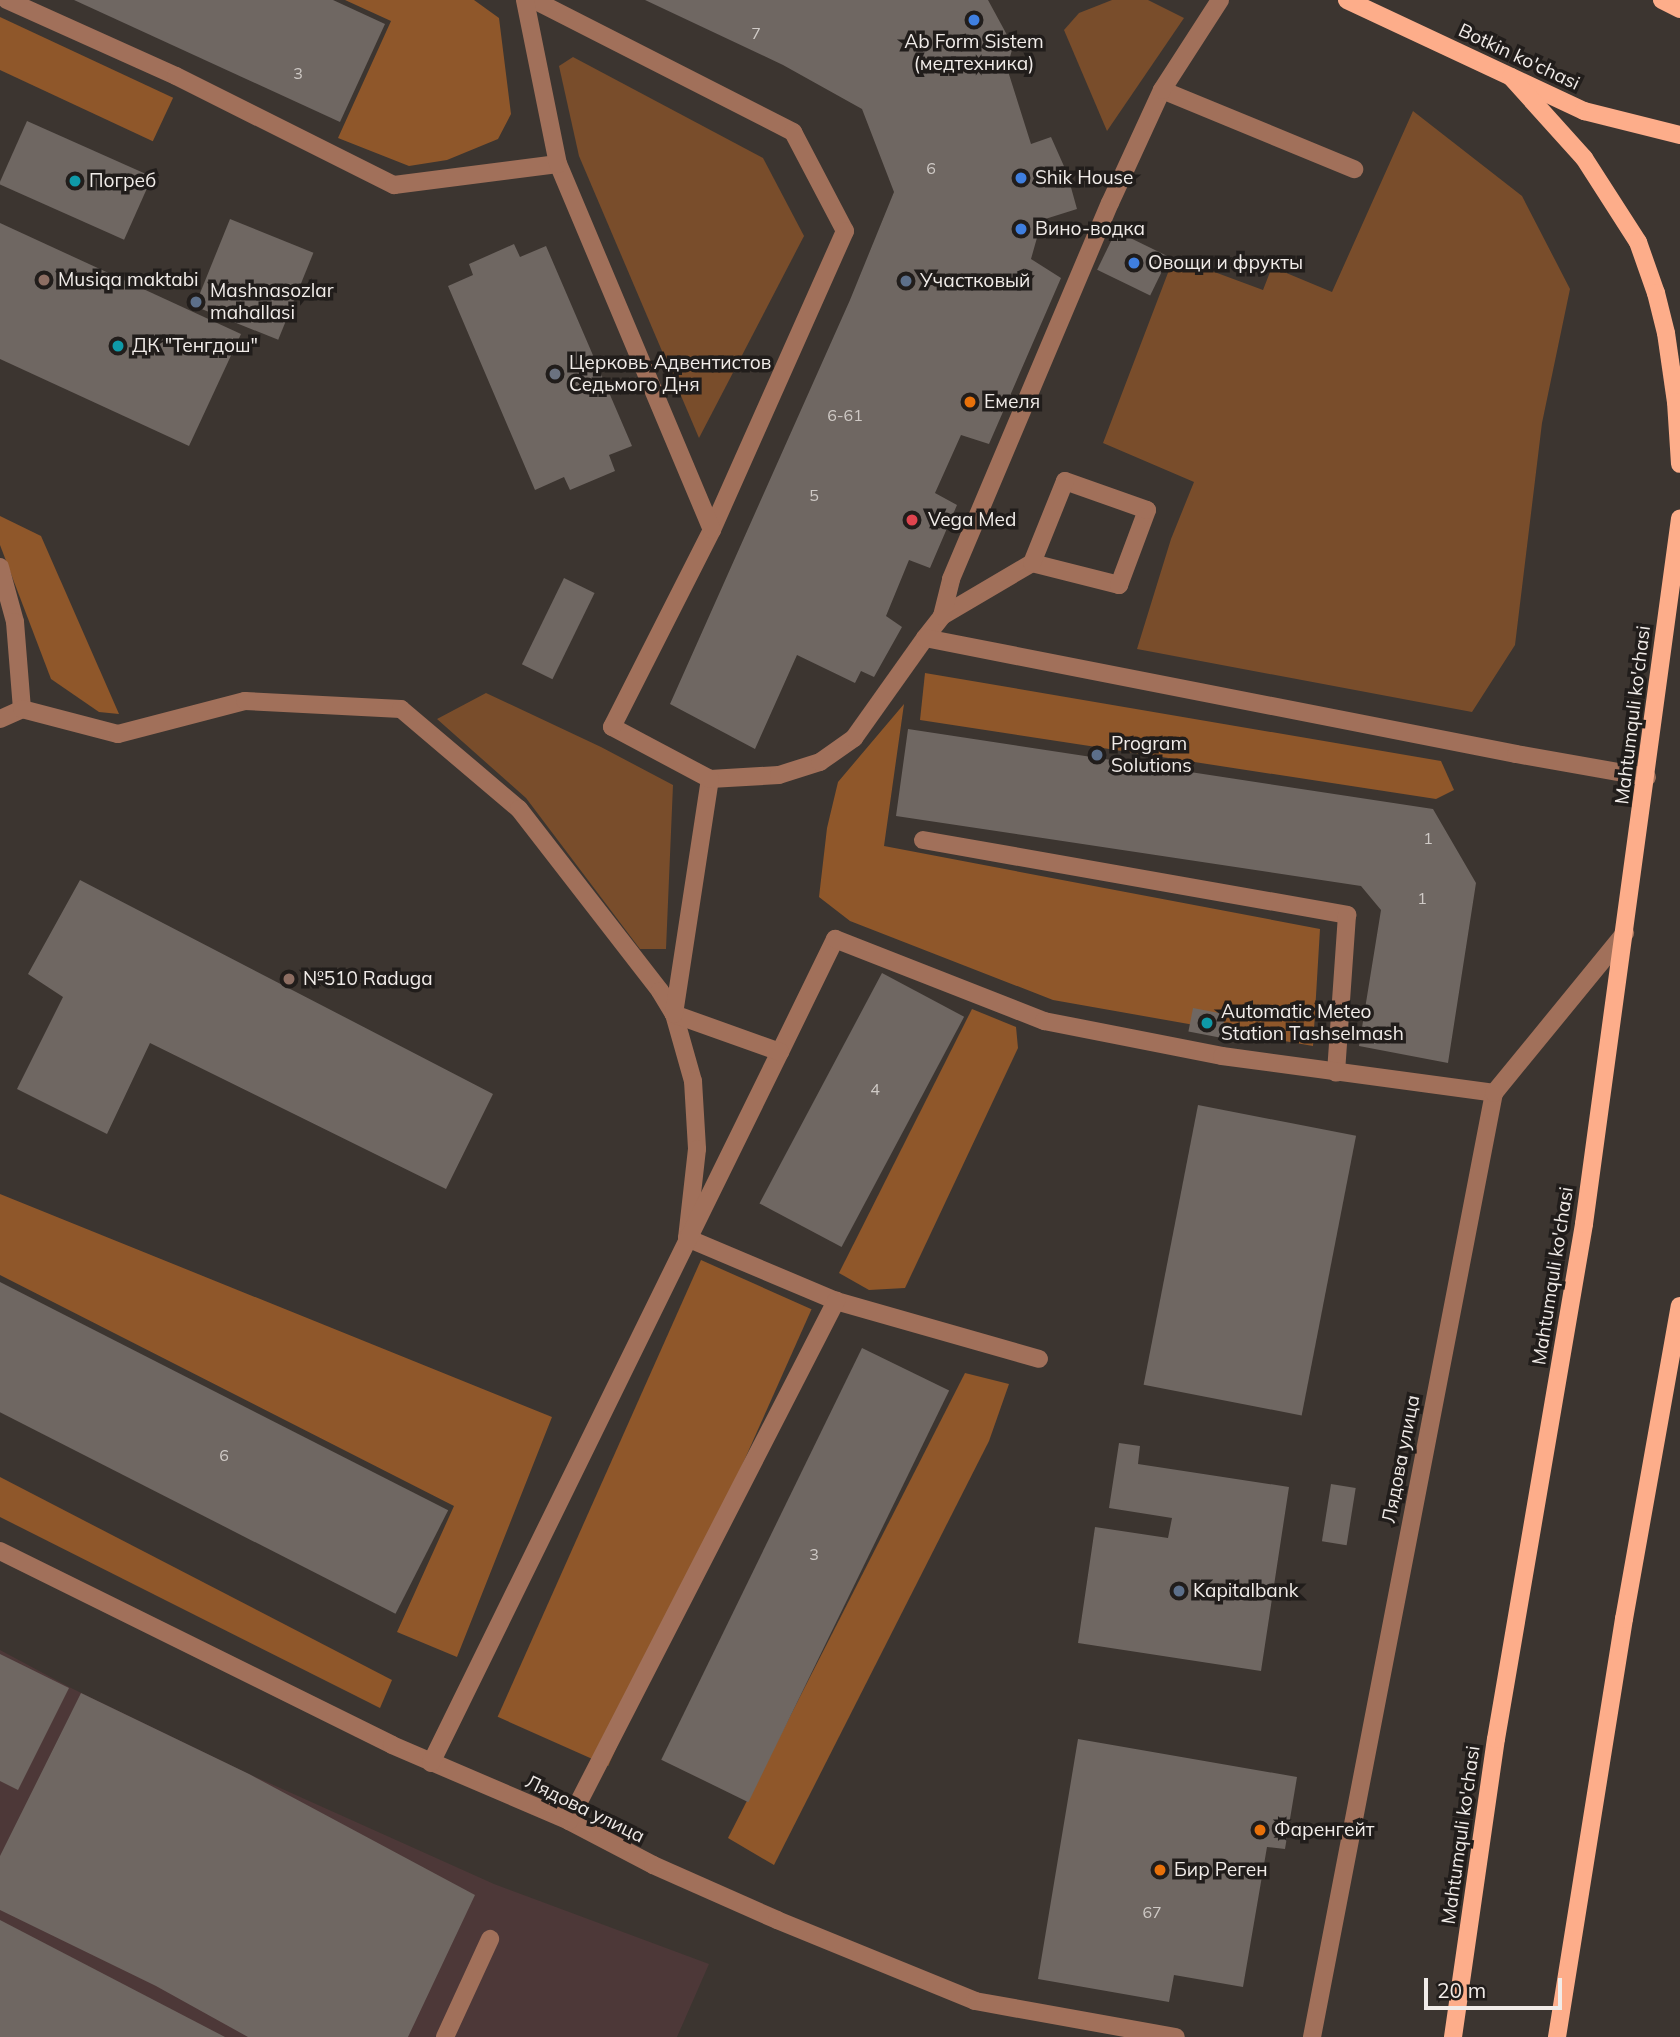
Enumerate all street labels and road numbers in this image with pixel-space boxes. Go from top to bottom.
street label: Botkin ko'chasi [1455,19,1583,95]
street label: Mahtumquli ko'chasi [1611,624,1655,806]
street label: Mahtumquli ko'chasi [1528,1185,1578,1367]
street label: Лядова улица [1377,1393,1425,1525]
street label: Mahtumquli ko'chasi [1437,1744,1485,1926]
street label: Лядова улица [522,1770,648,1848]

